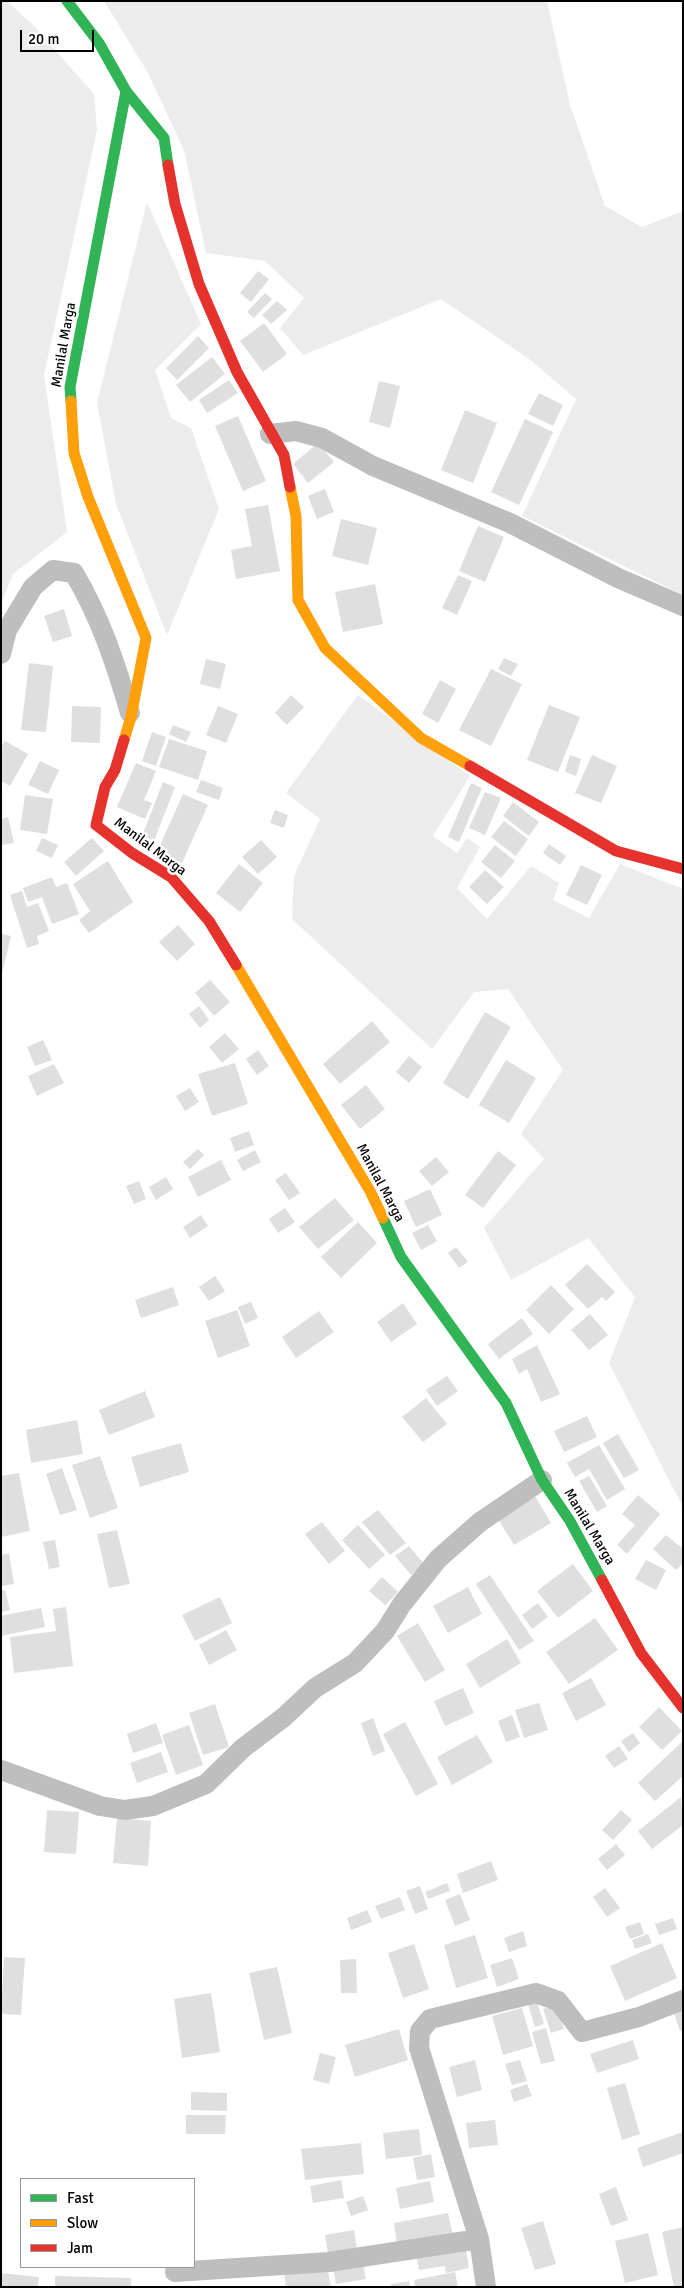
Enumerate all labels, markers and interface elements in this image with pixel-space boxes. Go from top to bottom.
scale bar [22,20,96,52]
text: 20 m [28,30,59,48]
street label: Manilal Marga [48,301,80,389]
street label: Manilal Marga [111,814,189,880]
street label: Manilal Marga [352,1141,408,1225]
street label: Manilal Marga [560,1486,618,1568]
legend [20,2178,195,2268]
text: Fast [67,2189,94,2207]
text: Slow [67,2214,98,2232]
text: Jam [67,2239,93,2257]

